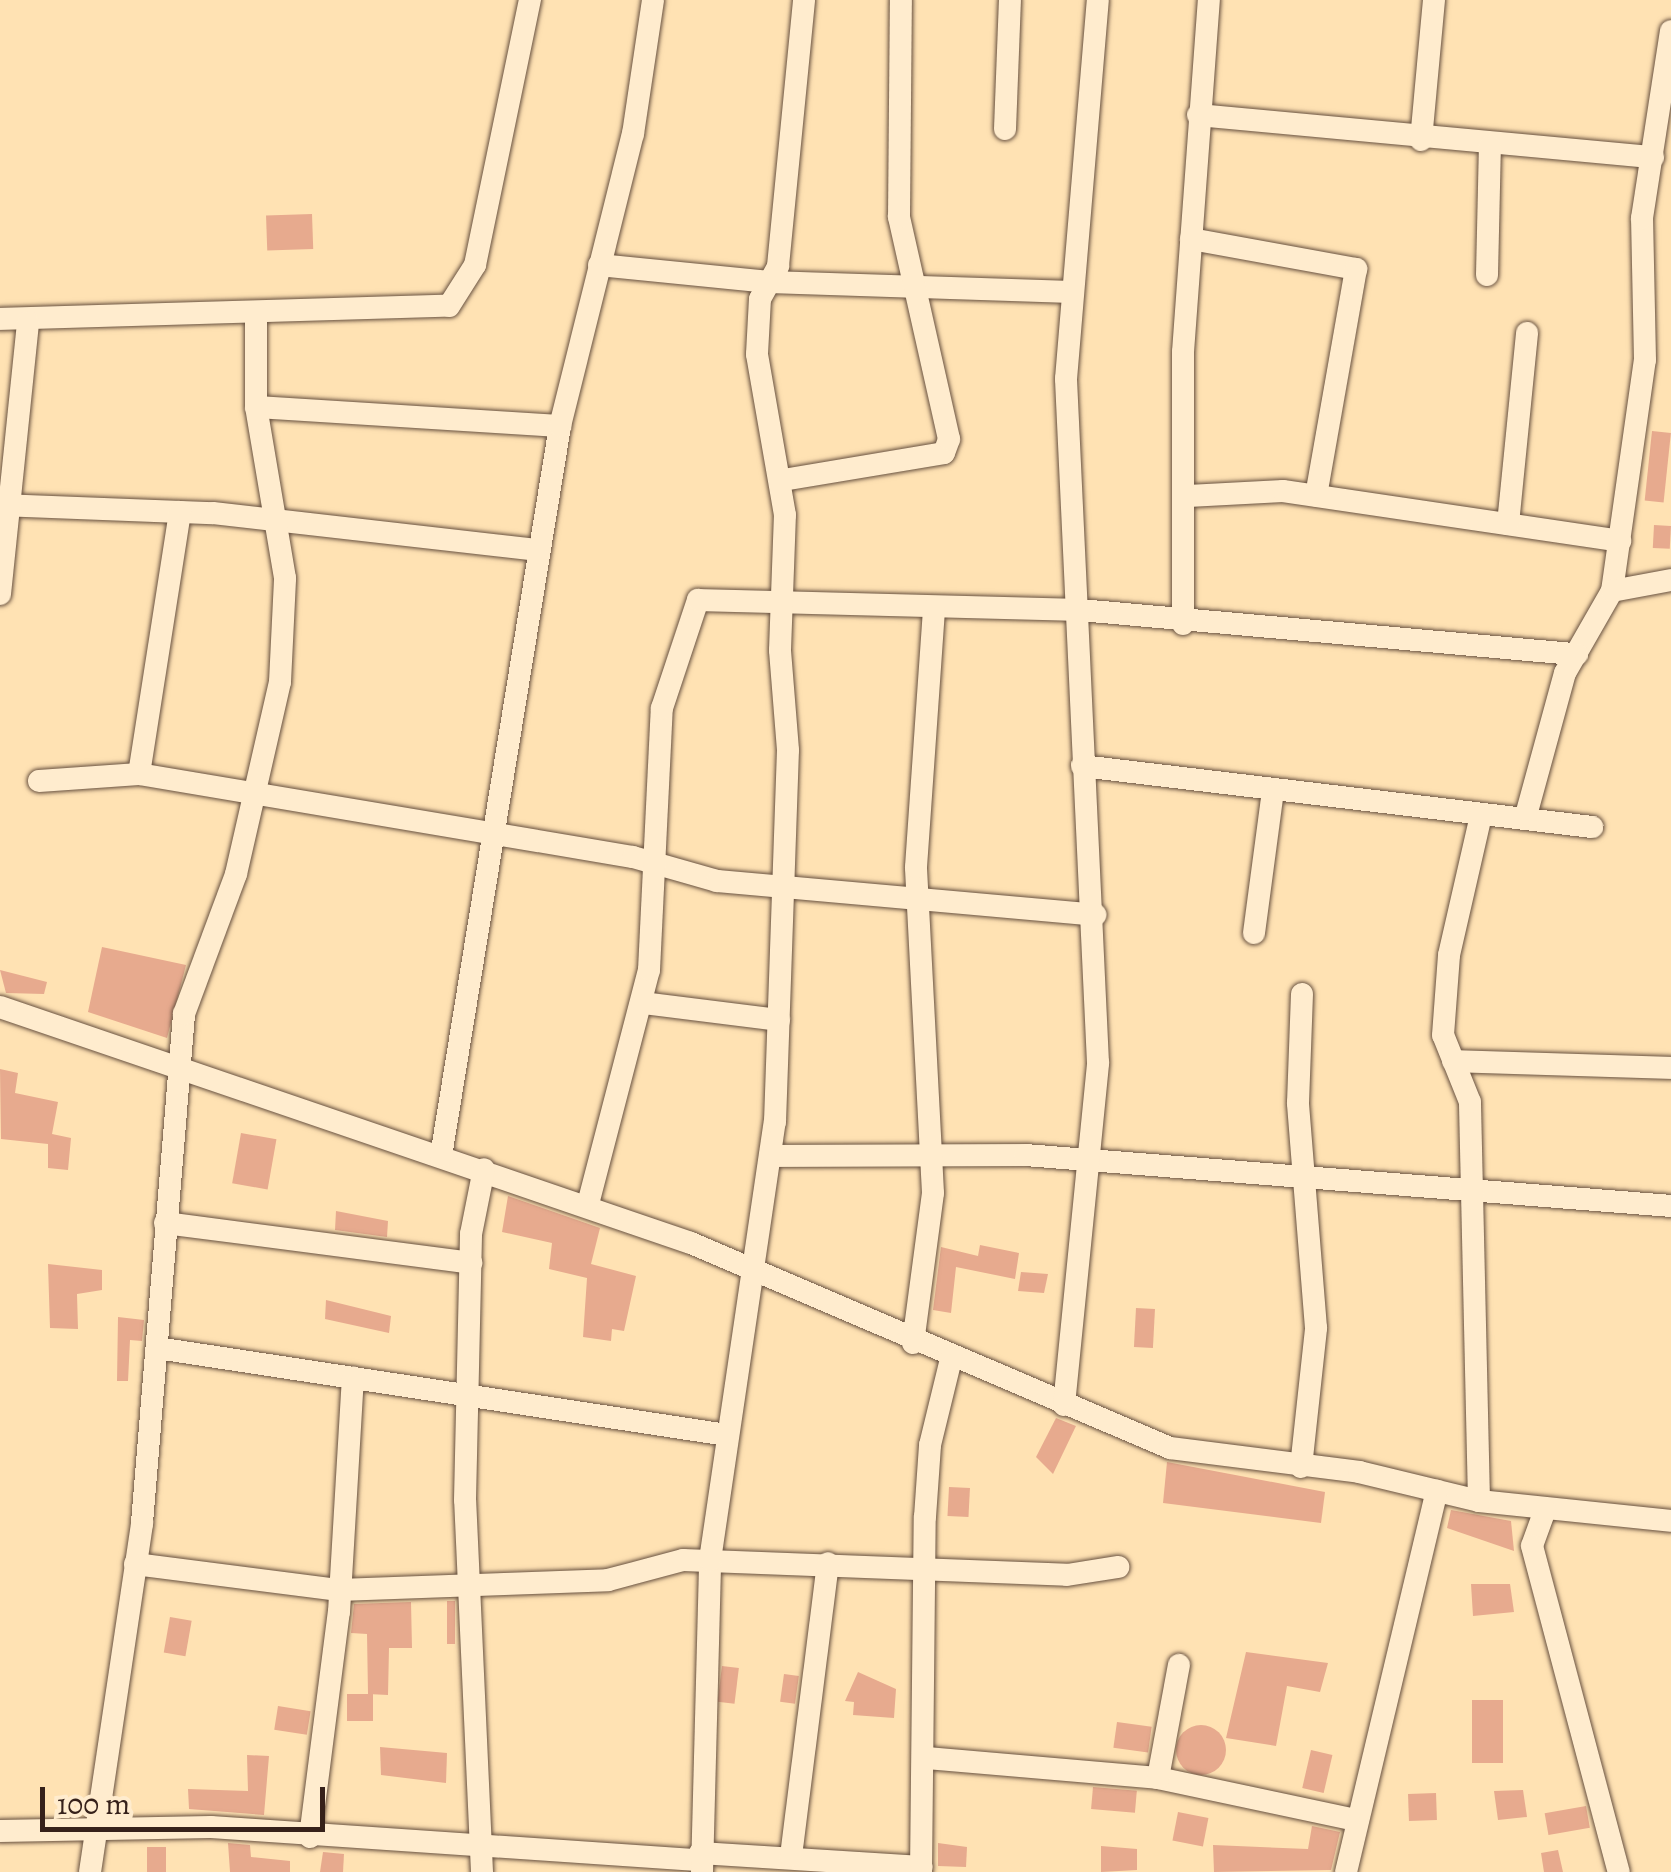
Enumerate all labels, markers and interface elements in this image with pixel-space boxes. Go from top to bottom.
scale bar [45,1767,330,1829]
text: 100 m [57,1784,130,1824]

